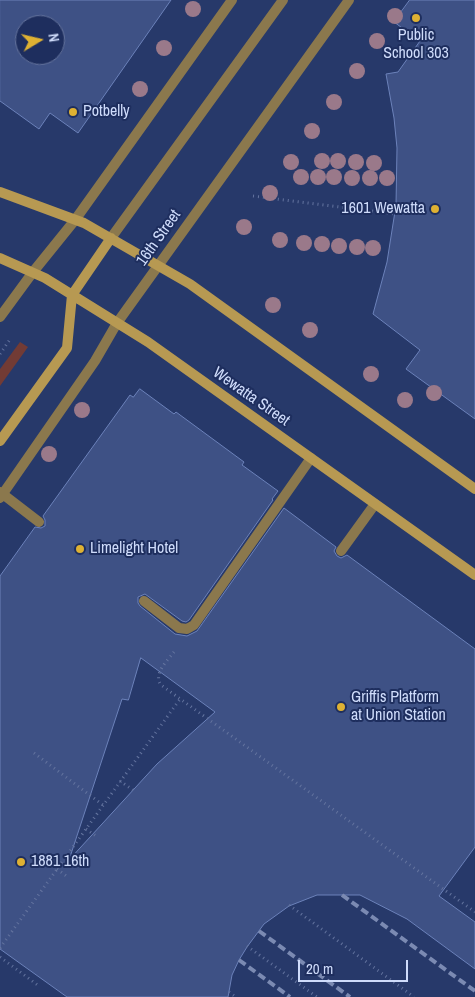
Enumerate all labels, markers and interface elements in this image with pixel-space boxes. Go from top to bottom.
marker: Public School 303 [410,12,422,24]
north arrow [15,15,65,65]
place label: Public School 303 [383,26,449,64]
text: N [44,32,63,43]
place label: Potbelly [83,102,130,122]
marker: Potbelly [67,106,79,118]
place label: 1601 Wewatta [341,199,425,219]
marker: 1601 Wewatta [429,203,441,215]
street label: 16th Street [133,206,185,270]
street label: Wewatta Street [209,363,293,431]
place label: Limelight Hotel [90,539,178,559]
marker: Limelight Hotel [74,543,86,555]
place label: Griffis Platform at Union Station [351,688,446,726]
marker: Griffis Platform at Union Station [335,701,347,713]
place label: 1881 16th [31,852,89,872]
marker: 1881 16th [15,856,27,868]
scale bar [300,950,410,982]
text: 20 m [306,958,333,979]

